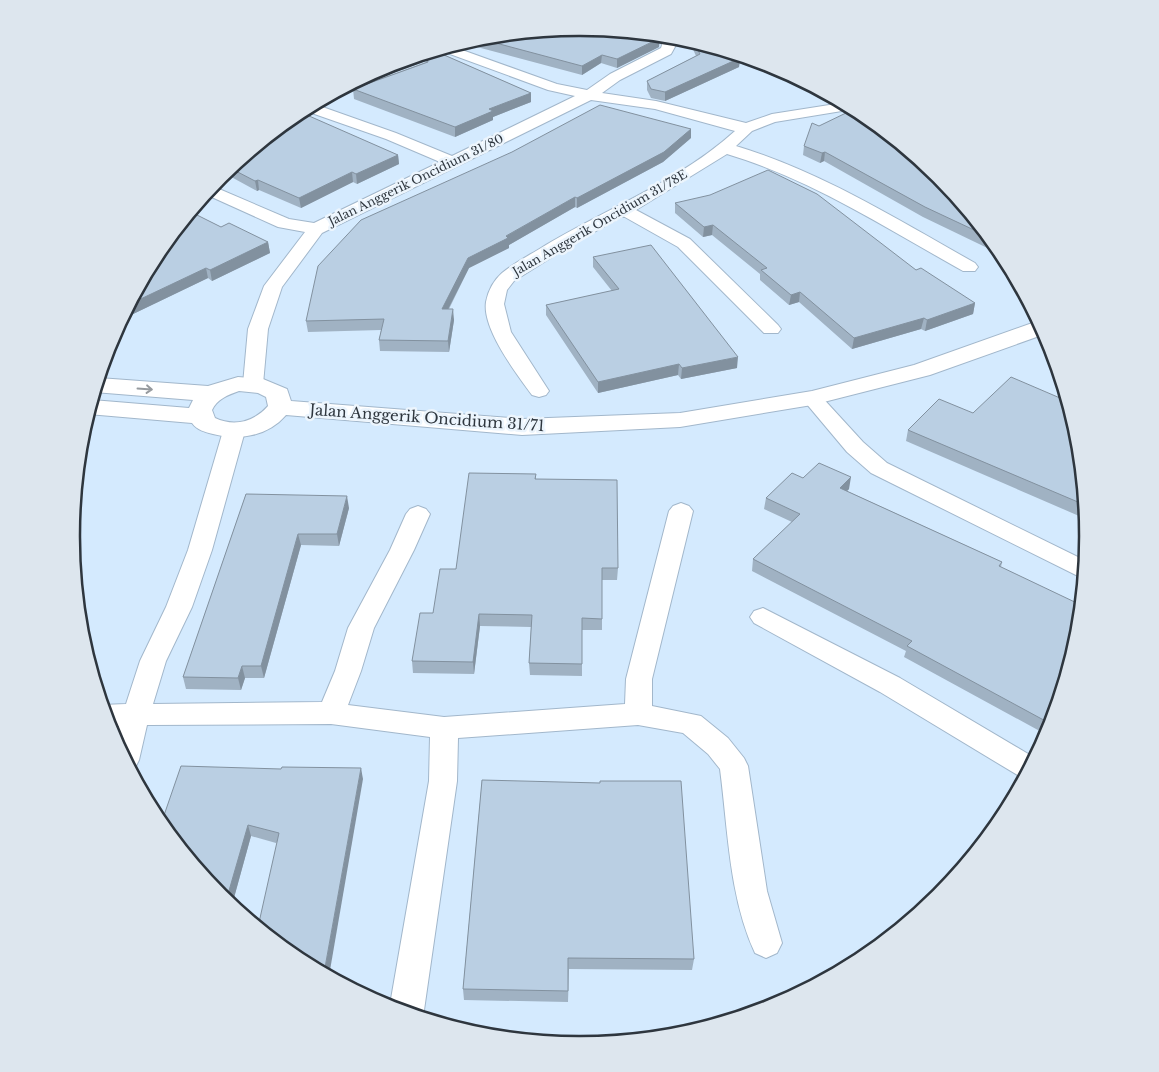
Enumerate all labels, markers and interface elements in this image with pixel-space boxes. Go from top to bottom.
street label: Jalan Anggerik Oncidium 31/80 [324,131,506,229]
street label: Jalan Anggerik Oncidium 31/78E [508,166,690,280]
one-way arrow [137,384,153,394]
street label: Jalan Anggerik Oncidium 31/71 [307,400,545,435]

